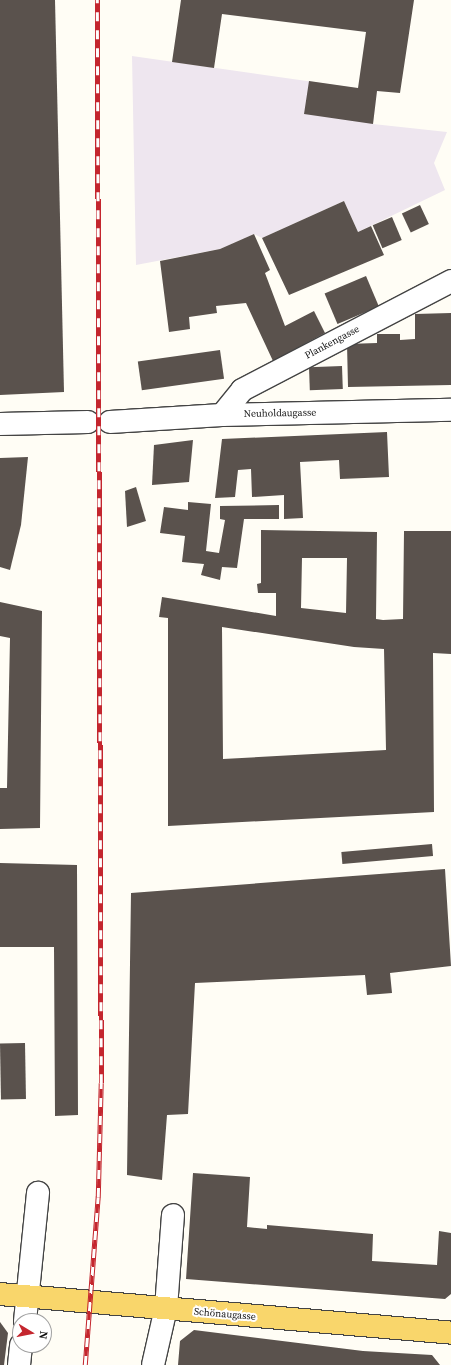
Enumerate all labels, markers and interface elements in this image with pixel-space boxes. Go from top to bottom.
street label: Plankengasse [303,323,361,361]
street label: Neuholdaugasse [244,406,316,420]
street label: Schönaugasse [194,1305,256,1323]
north arrow [12,1313,52,1353]
text: N [35,1330,51,1340]

